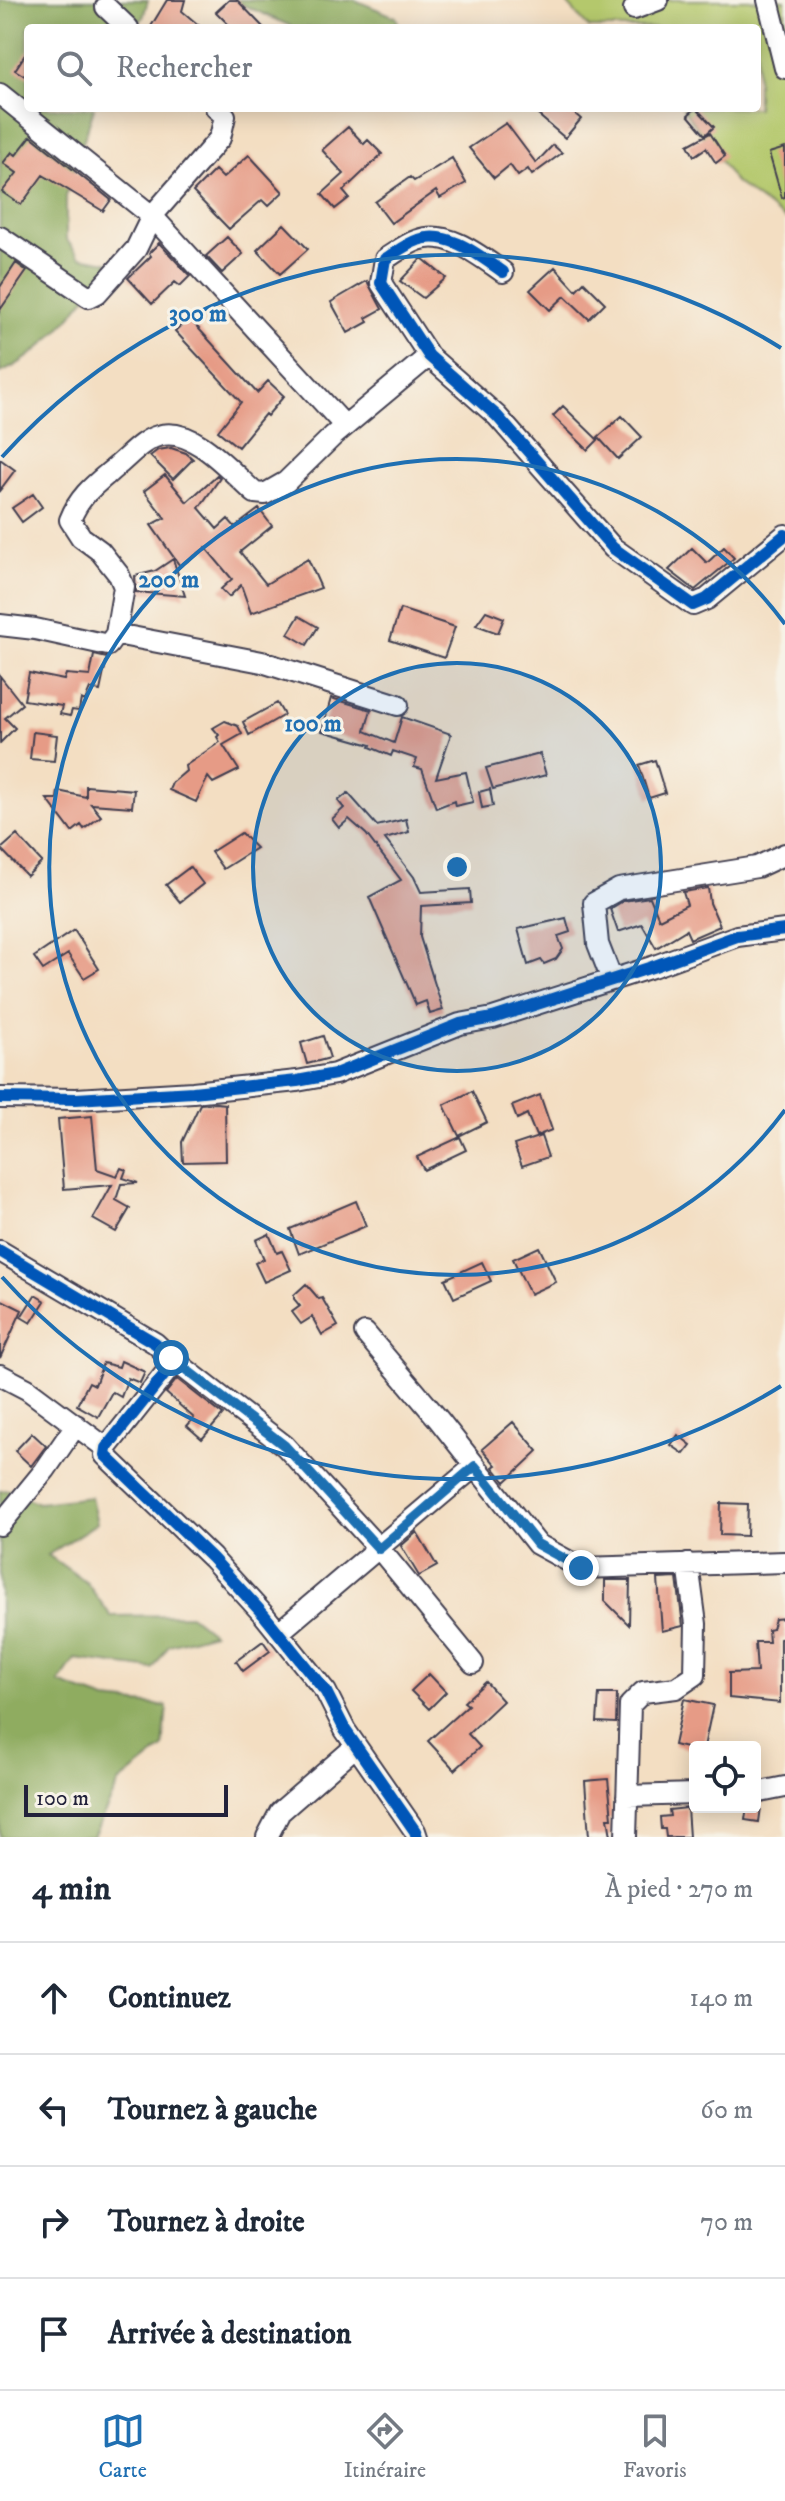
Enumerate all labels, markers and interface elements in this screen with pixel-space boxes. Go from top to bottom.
search box [24,24,761,112]
icon: search [52,46,96,90]
text: Rechercher [116,50,252,87]
text: 300 m [169,299,227,329]
text: 200 m [139,565,199,595]
text: 100 m [284,709,342,739]
centre of rings [443,853,471,881]
route start [153,1340,189,1376]
route end [563,1550,599,1586]
map controls [689,1741,761,1813]
button: locate [689,1741,761,1813]
scale bar [24,1781,228,1817]
text: 100 m [36,1785,89,1812]
text: 4 min [32,1868,111,1910]
text: À pied · 270 m [605,1873,753,1906]
icon: ahead [32,1976,76,2020]
text: Continuez [108,1980,231,2017]
text: 140 m [689,1982,753,2015]
icon: left [32,2088,76,2132]
text: Tournez à gauche [108,2092,317,2129]
text: 60 m [700,2094,753,2127]
icon: right [32,2200,76,2244]
text: Tournez à droite [108,2204,305,2241]
text: 70 m [700,2206,753,2239]
icon: arrive [32,2312,76,2356]
text: Arrivée à destination [108,2316,352,2353]
tab: Carte [98,2409,147,2484]
tab: Itinéraire [344,2409,426,2484]
tab: Favoris [623,2409,687,2484]

